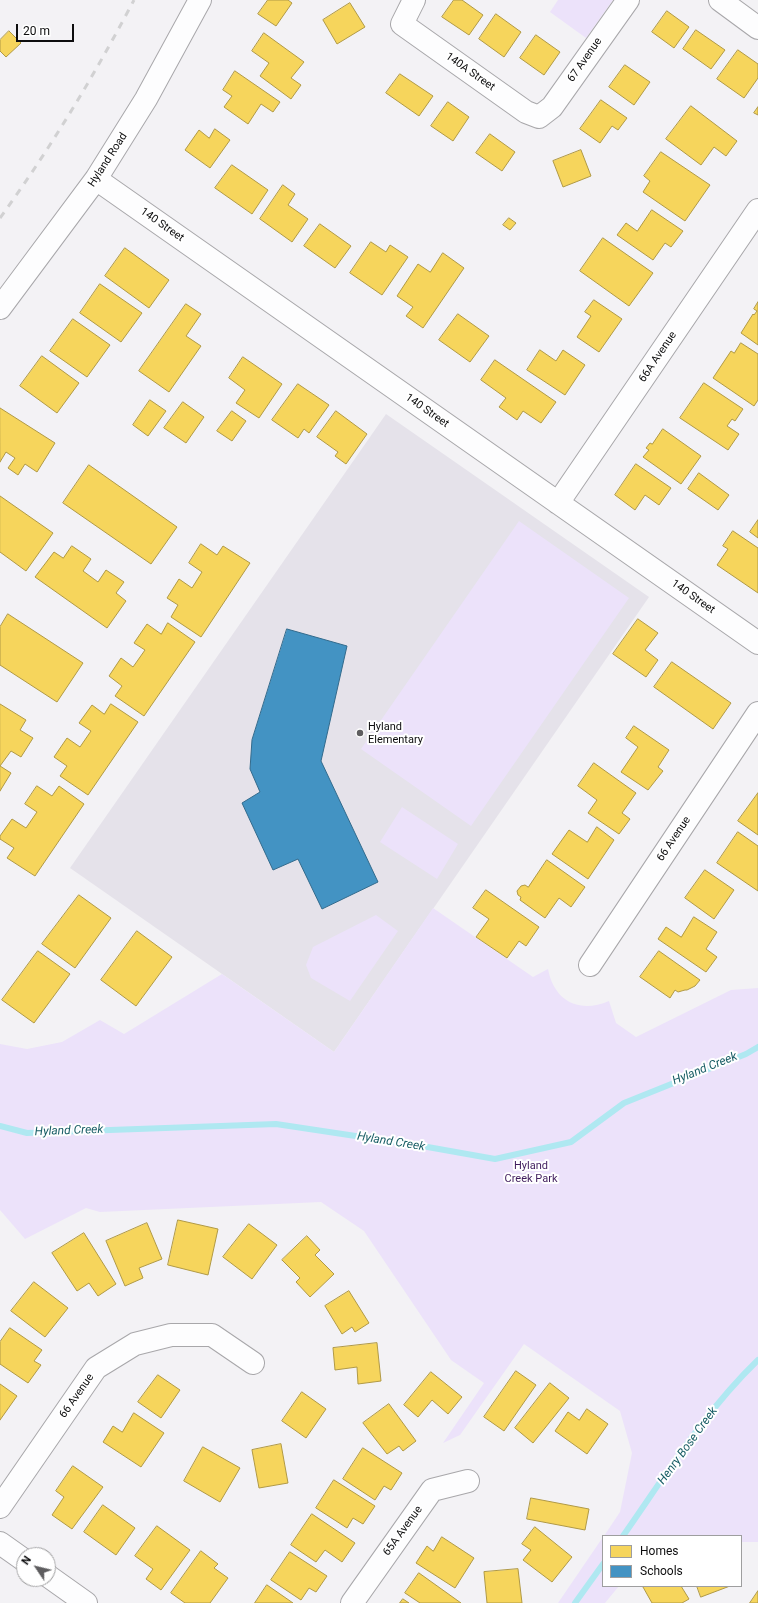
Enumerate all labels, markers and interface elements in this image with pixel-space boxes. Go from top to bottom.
scale bar [18,16,76,42]
text: 20 m [23,24,50,38]
street label: 67 Avenue [565,35,605,85]
street label: 140A Street [443,50,497,94]
street label: Hyland Road [86,130,130,190]
street label: 140 Street [138,205,186,245]
street label: 66A Avenue [636,329,680,385]
street label: 140 Street [403,391,451,431]
street label: 140 Street [669,577,717,617]
place label: Hyland Elementary [368,720,423,746]
marker: Hyland Elementary [355,728,365,738]
street label: 66 Avenue [654,814,694,864]
water label: Hyland Creek [671,1049,739,1089]
water label: Hyland Creek [34,1123,104,1139]
water label: Hyland Creek [356,1130,426,1154]
park label: Hyland Creek Park [505,1159,557,1185]
street label: 66 Avenue [57,1371,97,1421]
water label: Henry Bose Creek [655,1405,721,1487]
street label: 65A Avenue [381,1504,425,1558]
legend [602,1535,742,1587]
text: Homes [640,1544,678,1558]
north arrow [16,1547,56,1587]
text: N [19,1554,34,1567]
text: Schools [640,1564,683,1578]

